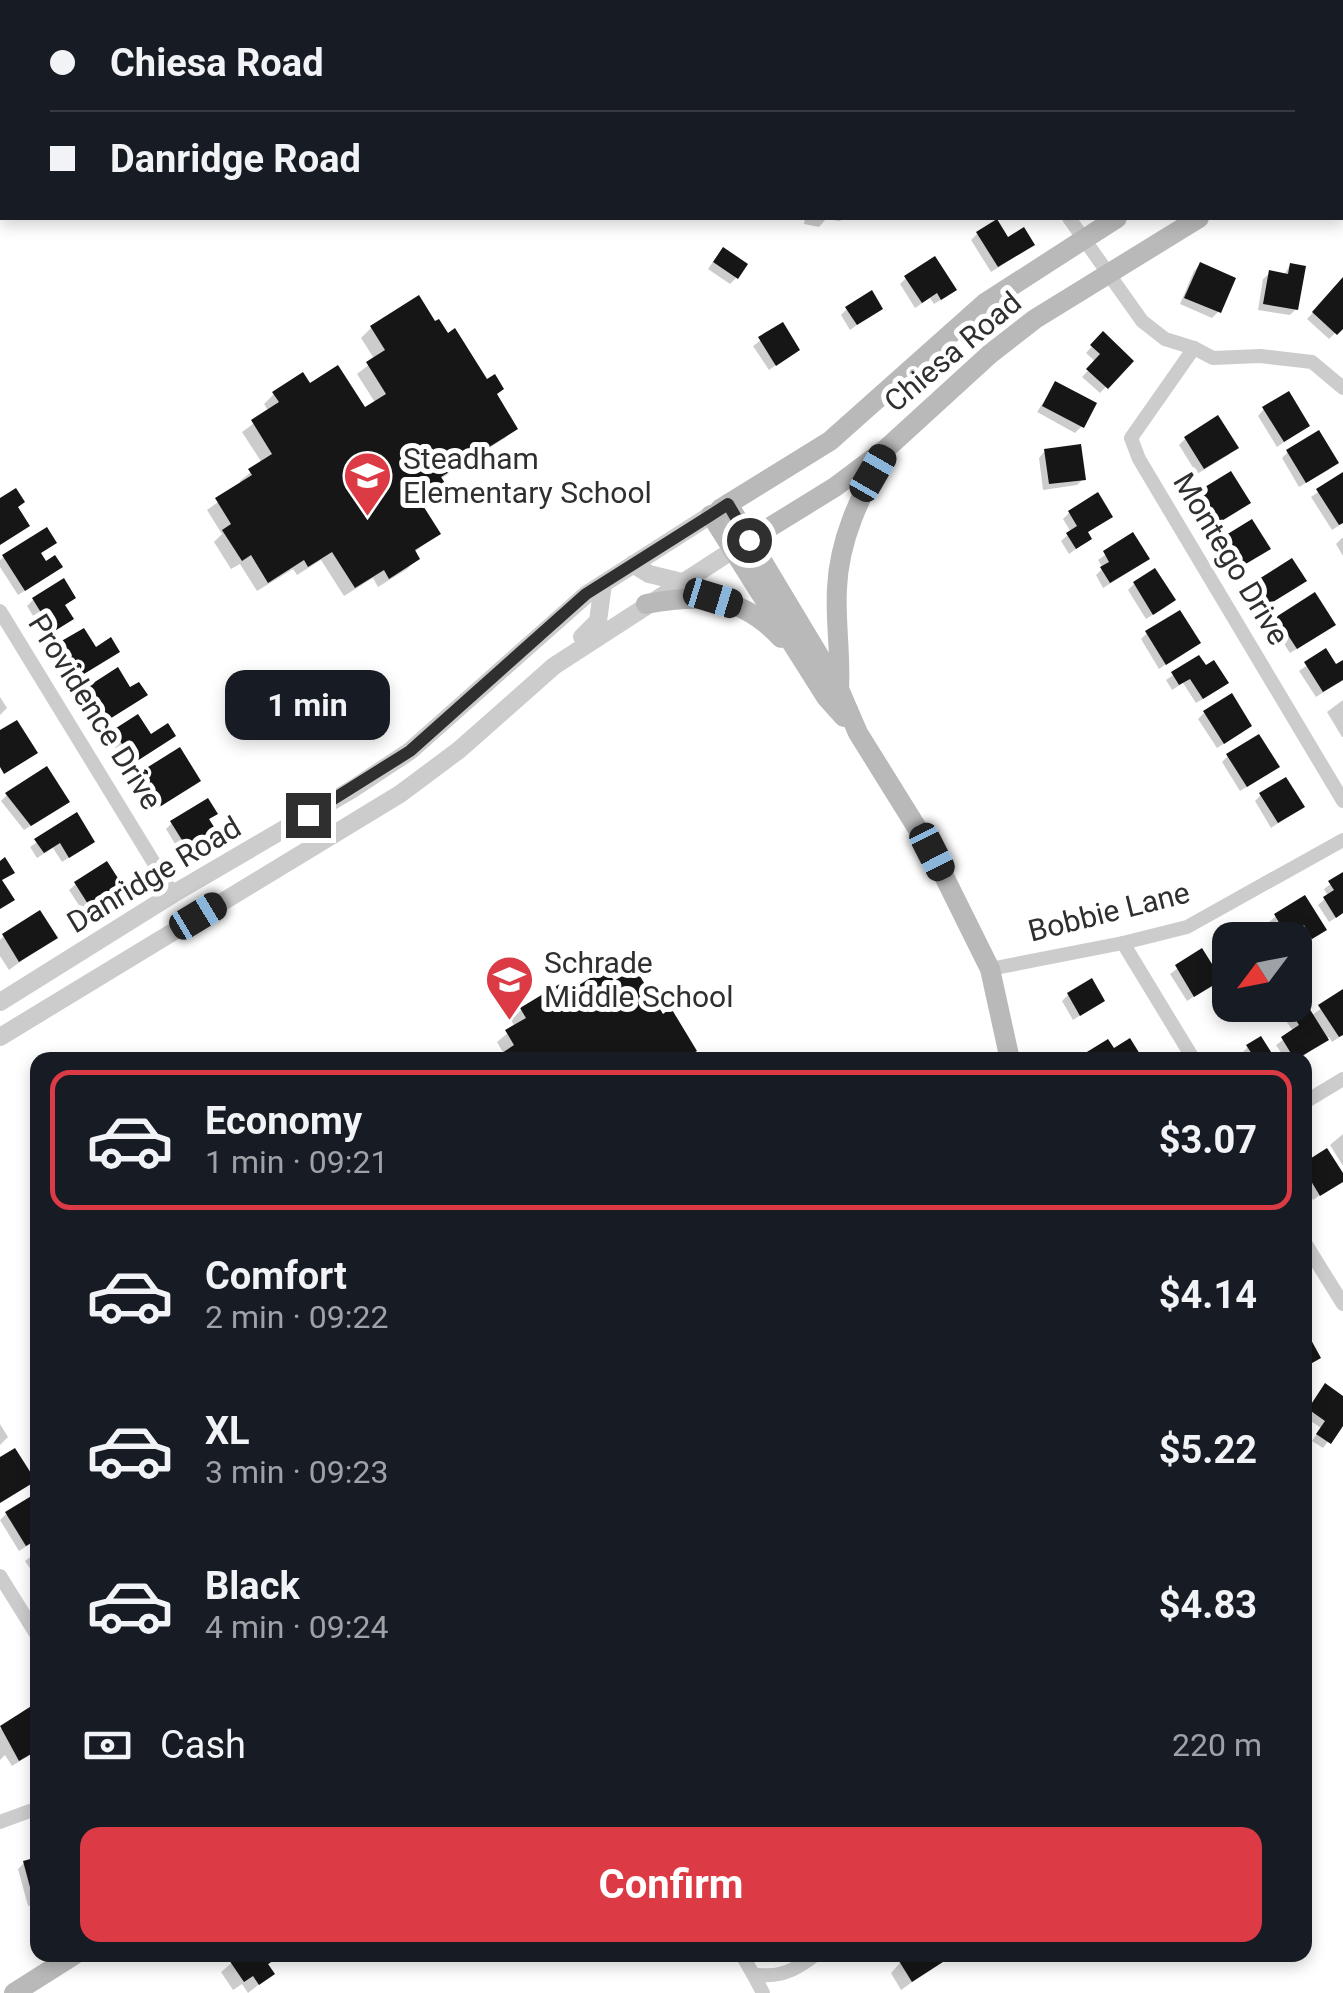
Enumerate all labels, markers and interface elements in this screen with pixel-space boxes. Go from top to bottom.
text: Chiesa Road [110,41,324,85]
text: Danridge Road [110,137,361,181]
street label: Chiesa Road [877,284,1028,419]
car [845,440,901,506]
place label: Steadham Elementary School [403,441,652,510]
school or university icon: Steadham Elementary School [342,450,394,518]
street label: Montego Drive [1166,466,1296,651]
route start [727,518,772,563]
car [680,575,746,621]
street label: Providence Drive [21,608,169,816]
callout: 1 min [226,670,390,740]
text: 1 min [267,686,348,724]
route end [286,793,331,838]
street label: Danridge Road [61,809,247,940]
car [905,818,959,886]
street label: Bobbie Lane [1025,875,1193,948]
car [165,888,231,944]
north arrow [1212,922,1312,1022]
map controls [1212,922,1312,1022]
place label: Schrade Middle School [544,945,734,1014]
school or university icon: Schrade Middle School [483,954,535,1022]
icon: car [85,1095,175,1185]
text: Economy [205,1099,362,1143]
text: $3.07 [1159,1118,1257,1162]
text: 1 min · 09:21 [205,1143,388,1181]
icon: car [85,1250,175,1340]
text: Comfort [205,1254,347,1298]
text: $4.14 [1159,1273,1257,1317]
text: 2 min · 09:22 [205,1298,388,1336]
icon: car [85,1405,175,1495]
text: XL [205,1409,250,1453]
text: $5.22 [1159,1428,1257,1472]
text: 3 min · 09:23 [205,1453,388,1491]
icon: car [85,1560,175,1650]
text: Black [205,1564,300,1608]
text: $4.83 [1159,1583,1257,1627]
text: 4 min · 09:24 [205,1608,388,1646]
icon: cash [80,1718,135,1773]
text: Cash [160,1723,246,1767]
text: 220 m [1172,1726,1262,1764]
button: Confirm [80,1827,1262,1942]

